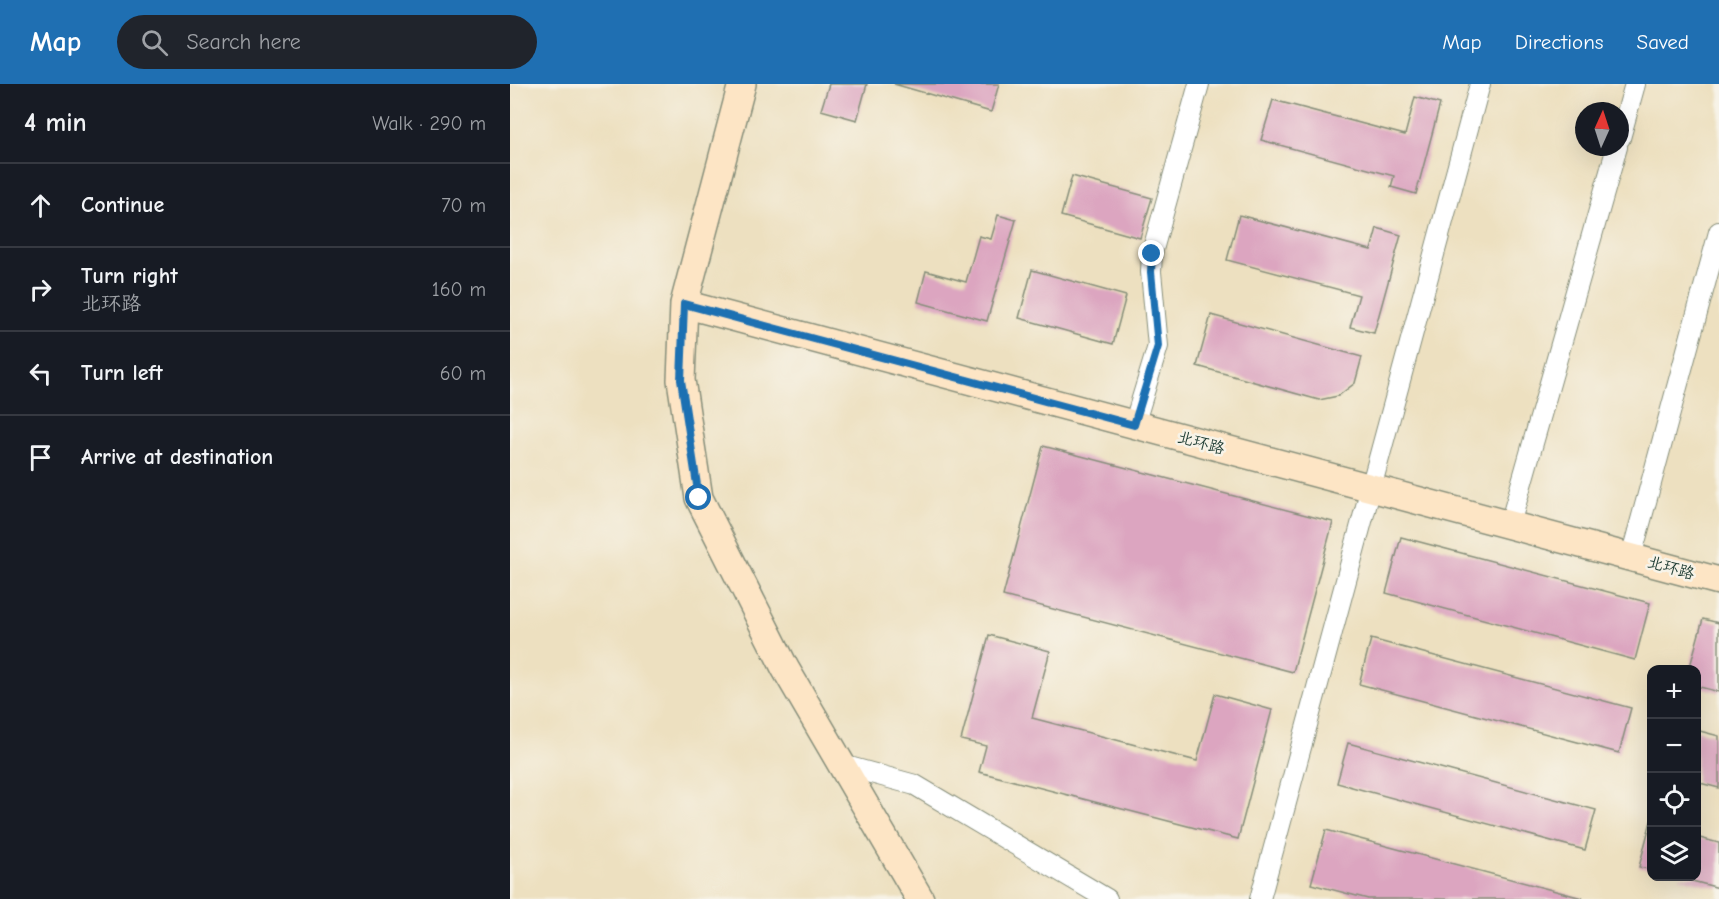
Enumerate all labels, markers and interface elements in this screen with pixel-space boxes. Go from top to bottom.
search box [117,15,537,69]
text: Map [30,26,81,58]
icon: search [138,26,171,59]
text: Search here [186,29,301,55]
text: Map [1442,30,1482,54]
text: Directions [1515,30,1604,54]
text: Saved [1637,30,1689,54]
north arrow [1575,102,1629,156]
text: 4 min [24,108,87,138]
text: Walk · 290 m [372,112,486,135]
icon: ahead [24,189,57,222]
text: Continue [81,192,164,218]
text: 70 m [441,194,486,217]
route end [1138,240,1164,266]
text: Turn right [81,263,178,289]
icon: right [24,273,57,306]
text: 160 m [432,278,486,301]
text: 北环路 [81,292,141,315]
icon: left [24,357,57,390]
text: Turn left [81,360,163,386]
text: 60 m [440,362,486,385]
street label: 北环路 [1175,428,1227,458]
icon: arrive [24,441,57,474]
text: Arrive at destination [81,444,273,470]
route start [685,484,711,510]
street label: 北环路 [1645,553,1697,583]
map controls [1647,665,1701,881]
button: + [1647,665,1701,719]
button: − [1647,719,1701,773]
button: locate [1647,773,1701,827]
button: layers [1647,827,1701,881]

